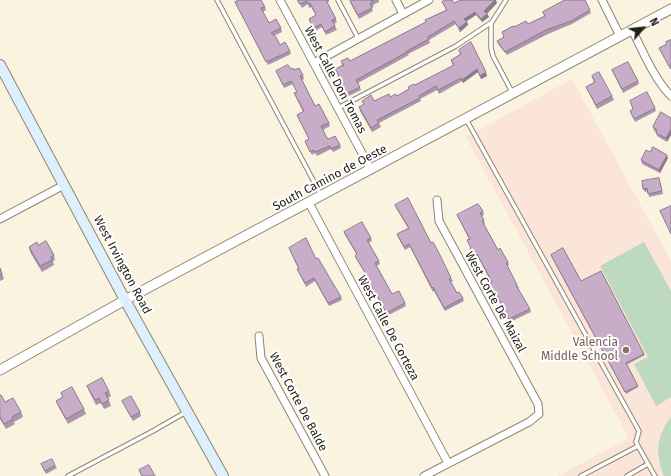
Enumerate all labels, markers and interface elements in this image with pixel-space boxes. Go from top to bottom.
north arrow [623,8,663,48]
text: N [647,16,661,28]
street label: West Calle Don Tomas [301,24,369,136]
street label: South Camino de Oeste [270,142,390,214]
street label: West Irvington Road [90,213,154,317]
street label: West Corte De Maizal [461,249,529,355]
street label: West Calle De Corteza [354,273,422,383]
place label: Valencia Middle School [541,336,618,364]
marker: Valencia Middle School [621,345,631,355]
street label: West Corte De Balde [266,350,330,454]

